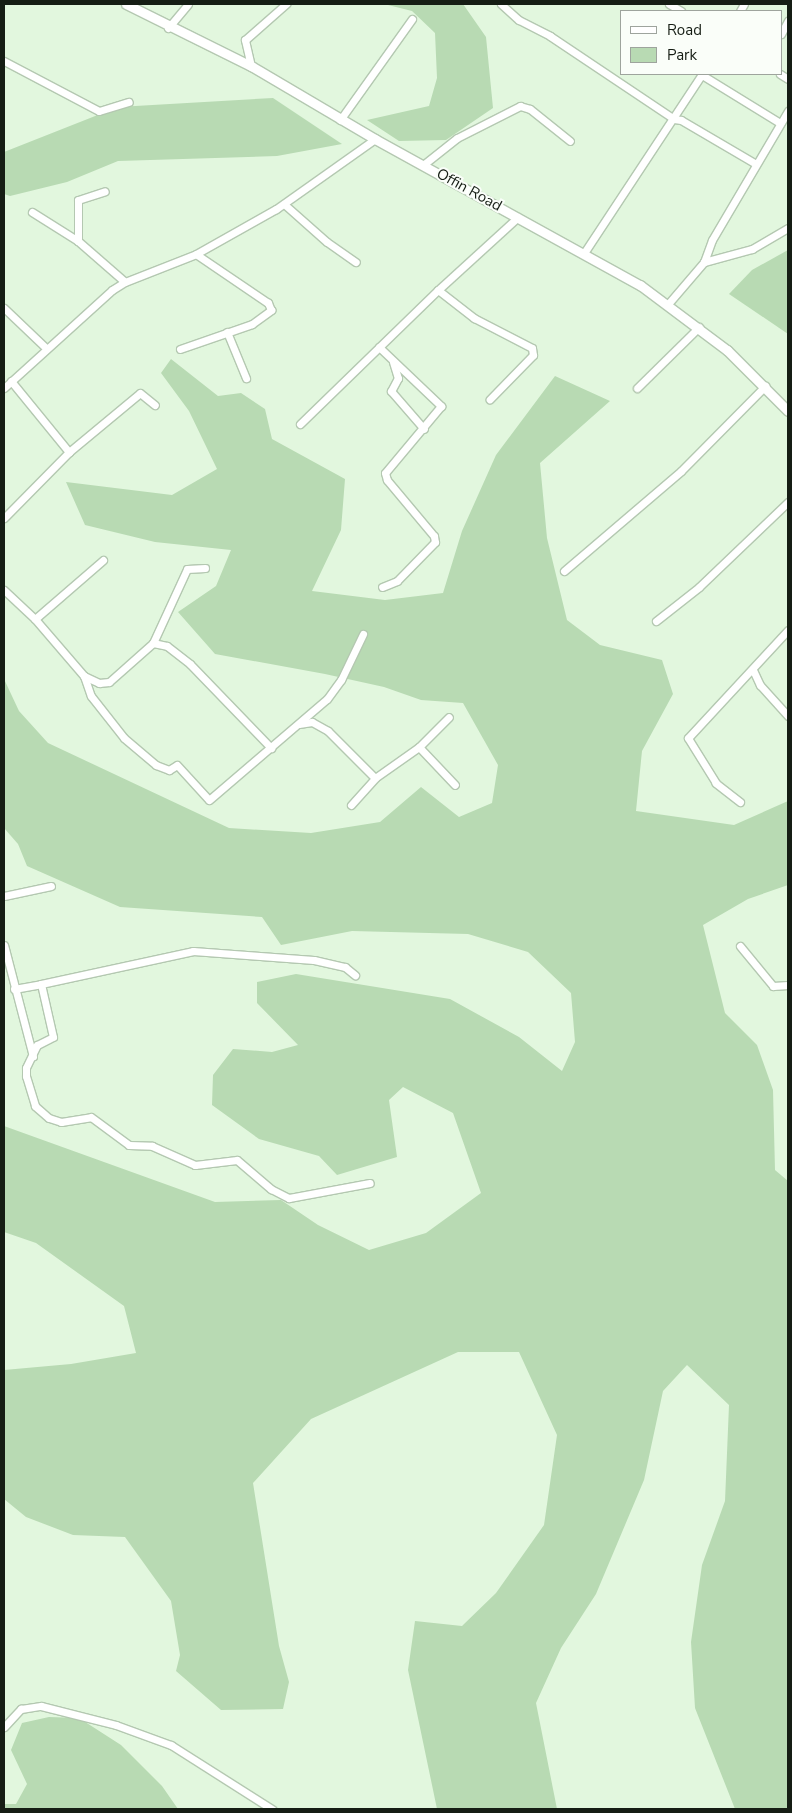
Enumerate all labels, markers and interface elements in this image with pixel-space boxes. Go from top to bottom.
legend [620,10,782,75]
text: Road [667,20,702,40]
text: Park [667,45,697,65]
street label: Offin Road [433,165,505,215]

